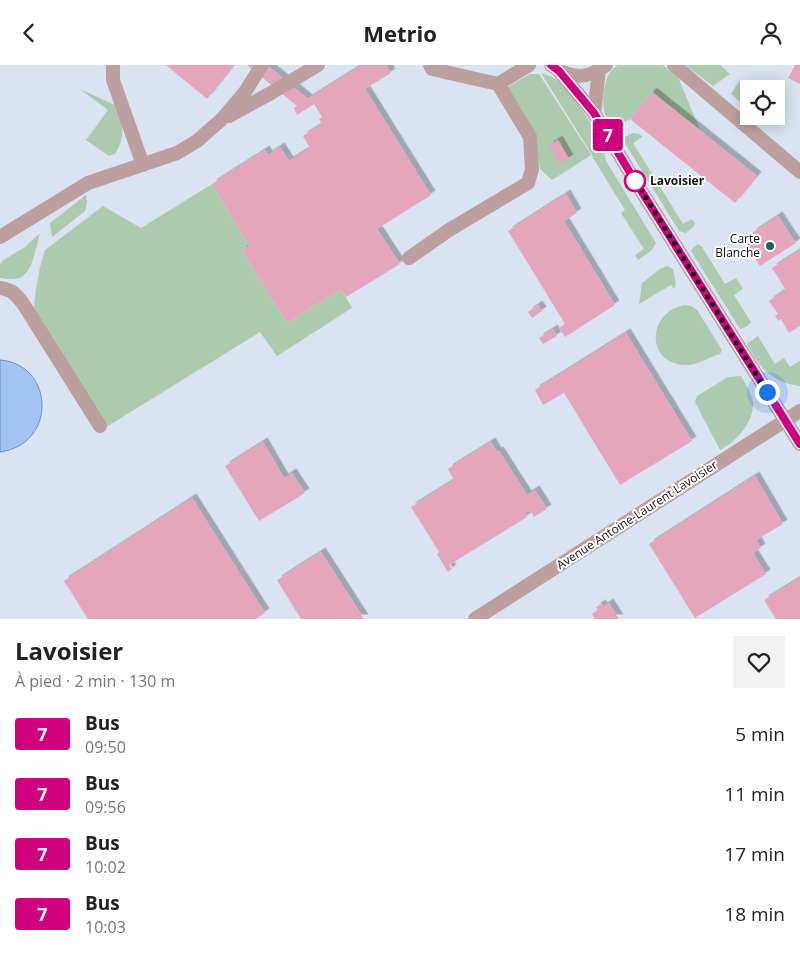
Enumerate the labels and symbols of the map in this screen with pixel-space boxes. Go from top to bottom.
line badge: 7 [592,119,624,151]
marker: Lavoisier [624,170,646,192]
place label: Lavoisier [650,172,705,189]
place label: Carte Blanche [715,230,760,261]
marker: Carte Blanche [764,240,776,252]
your location [755,380,780,405]
street label: Avenue Antoine-Laurent Lavoisier [553,456,721,573]

